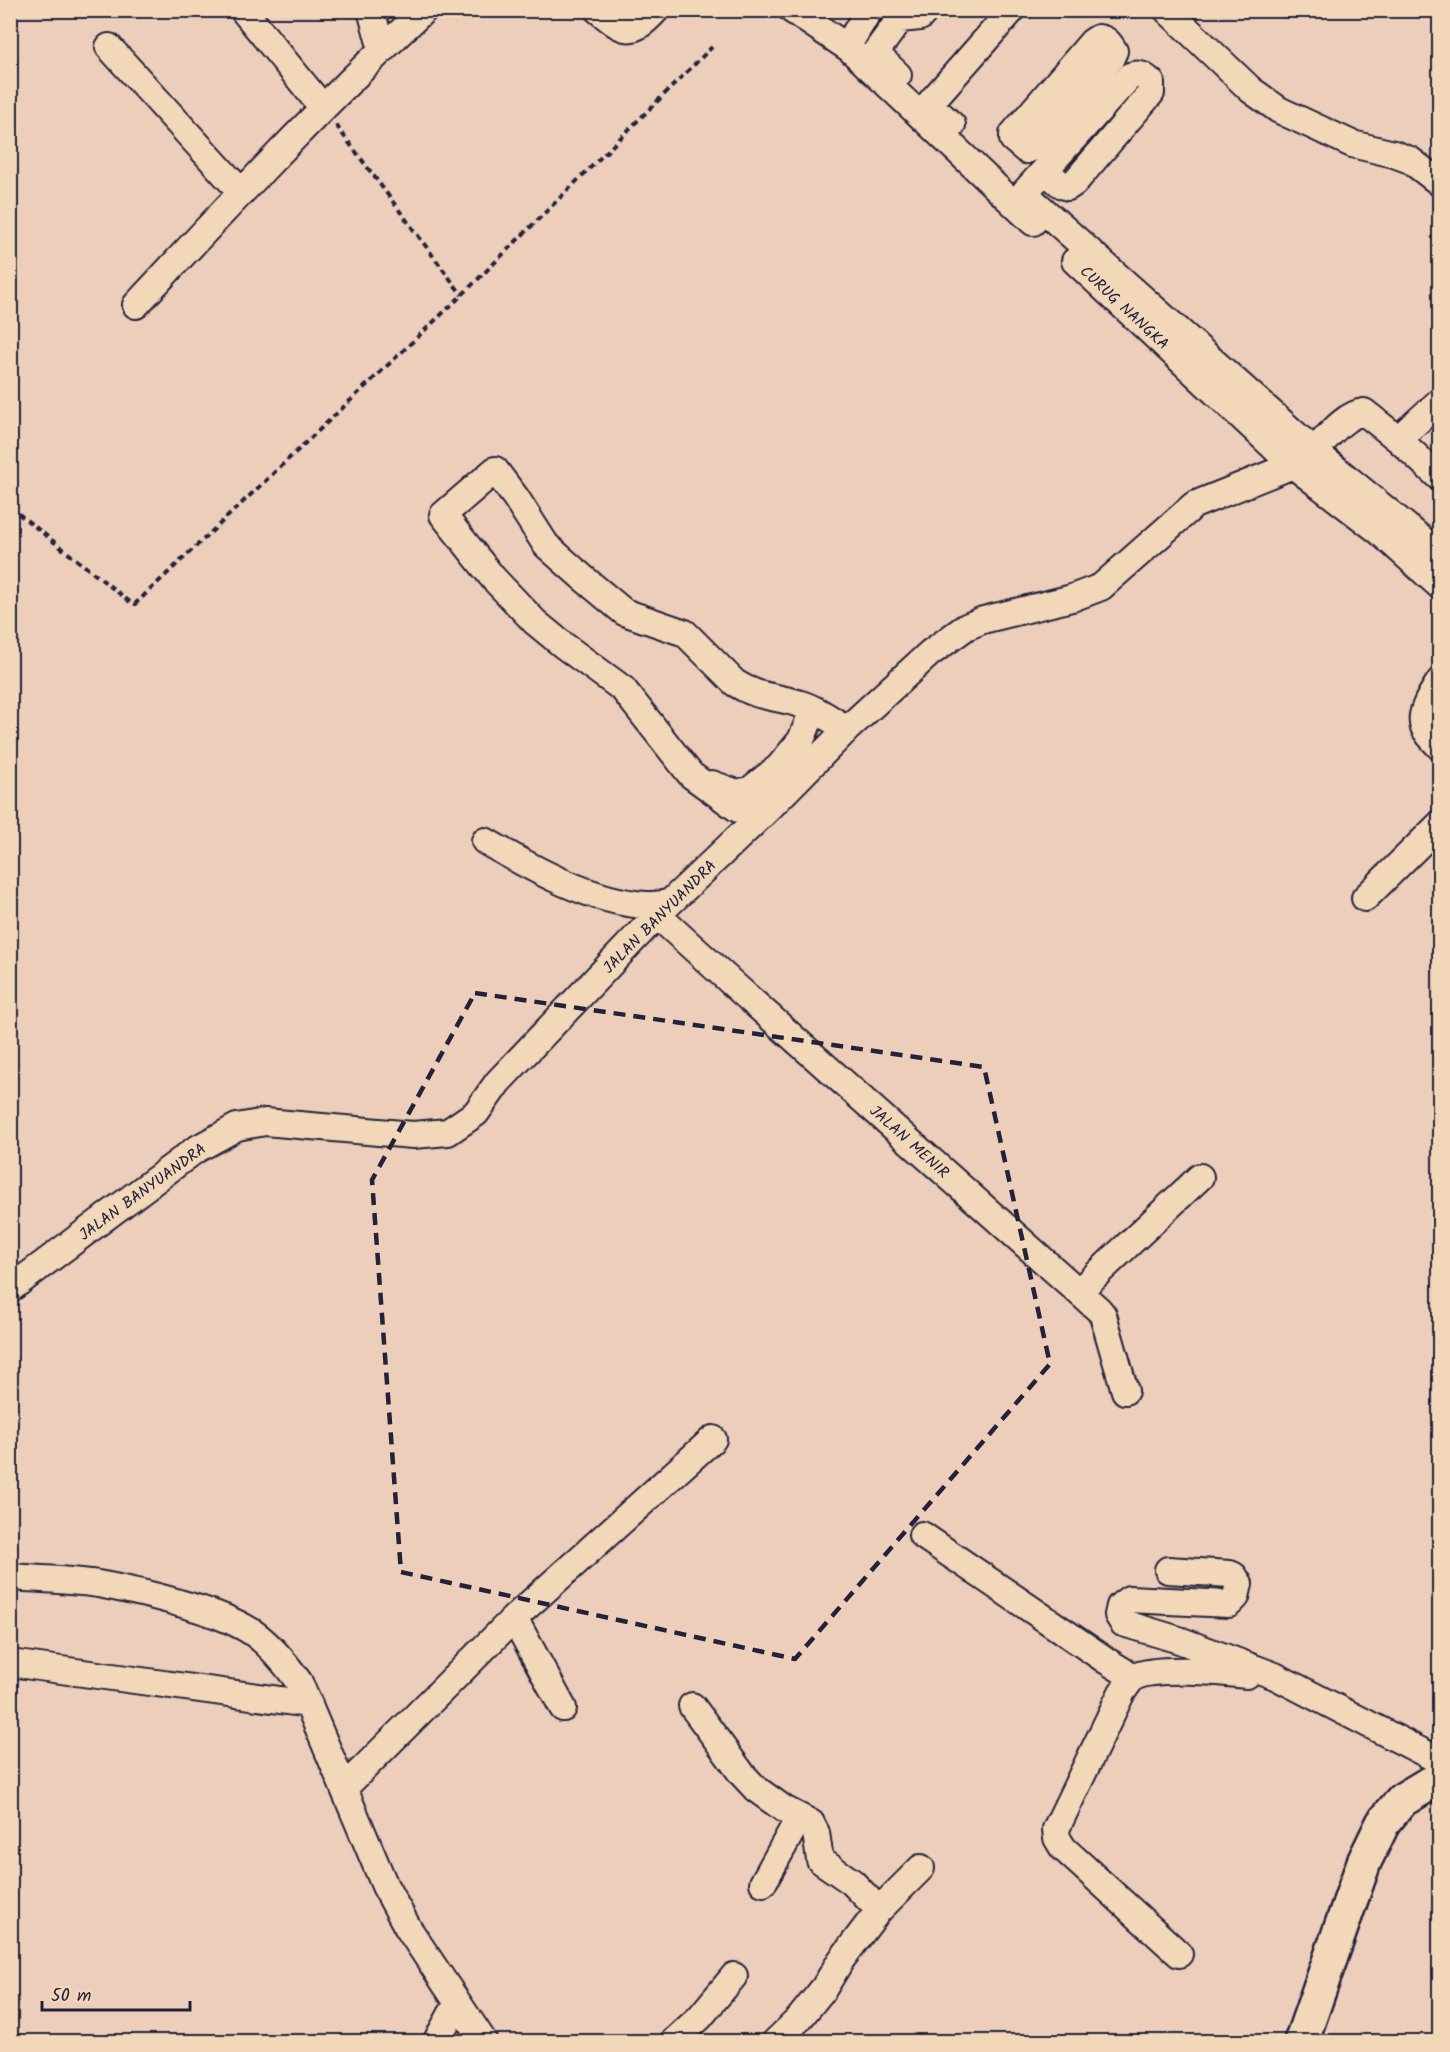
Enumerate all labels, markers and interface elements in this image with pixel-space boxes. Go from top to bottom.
street label: CURUG NANGKA [1074,260,1175,357]
street label: JALAN BANYUANDRA [597,854,723,980]
street label: JALAN MENIR [863,1099,955,1185]
street label: JALAN BANYUANDRA [74,1137,212,1247]
scale bar [42,1974,190,2012]
text: 50 m [51,1982,91,2011]

